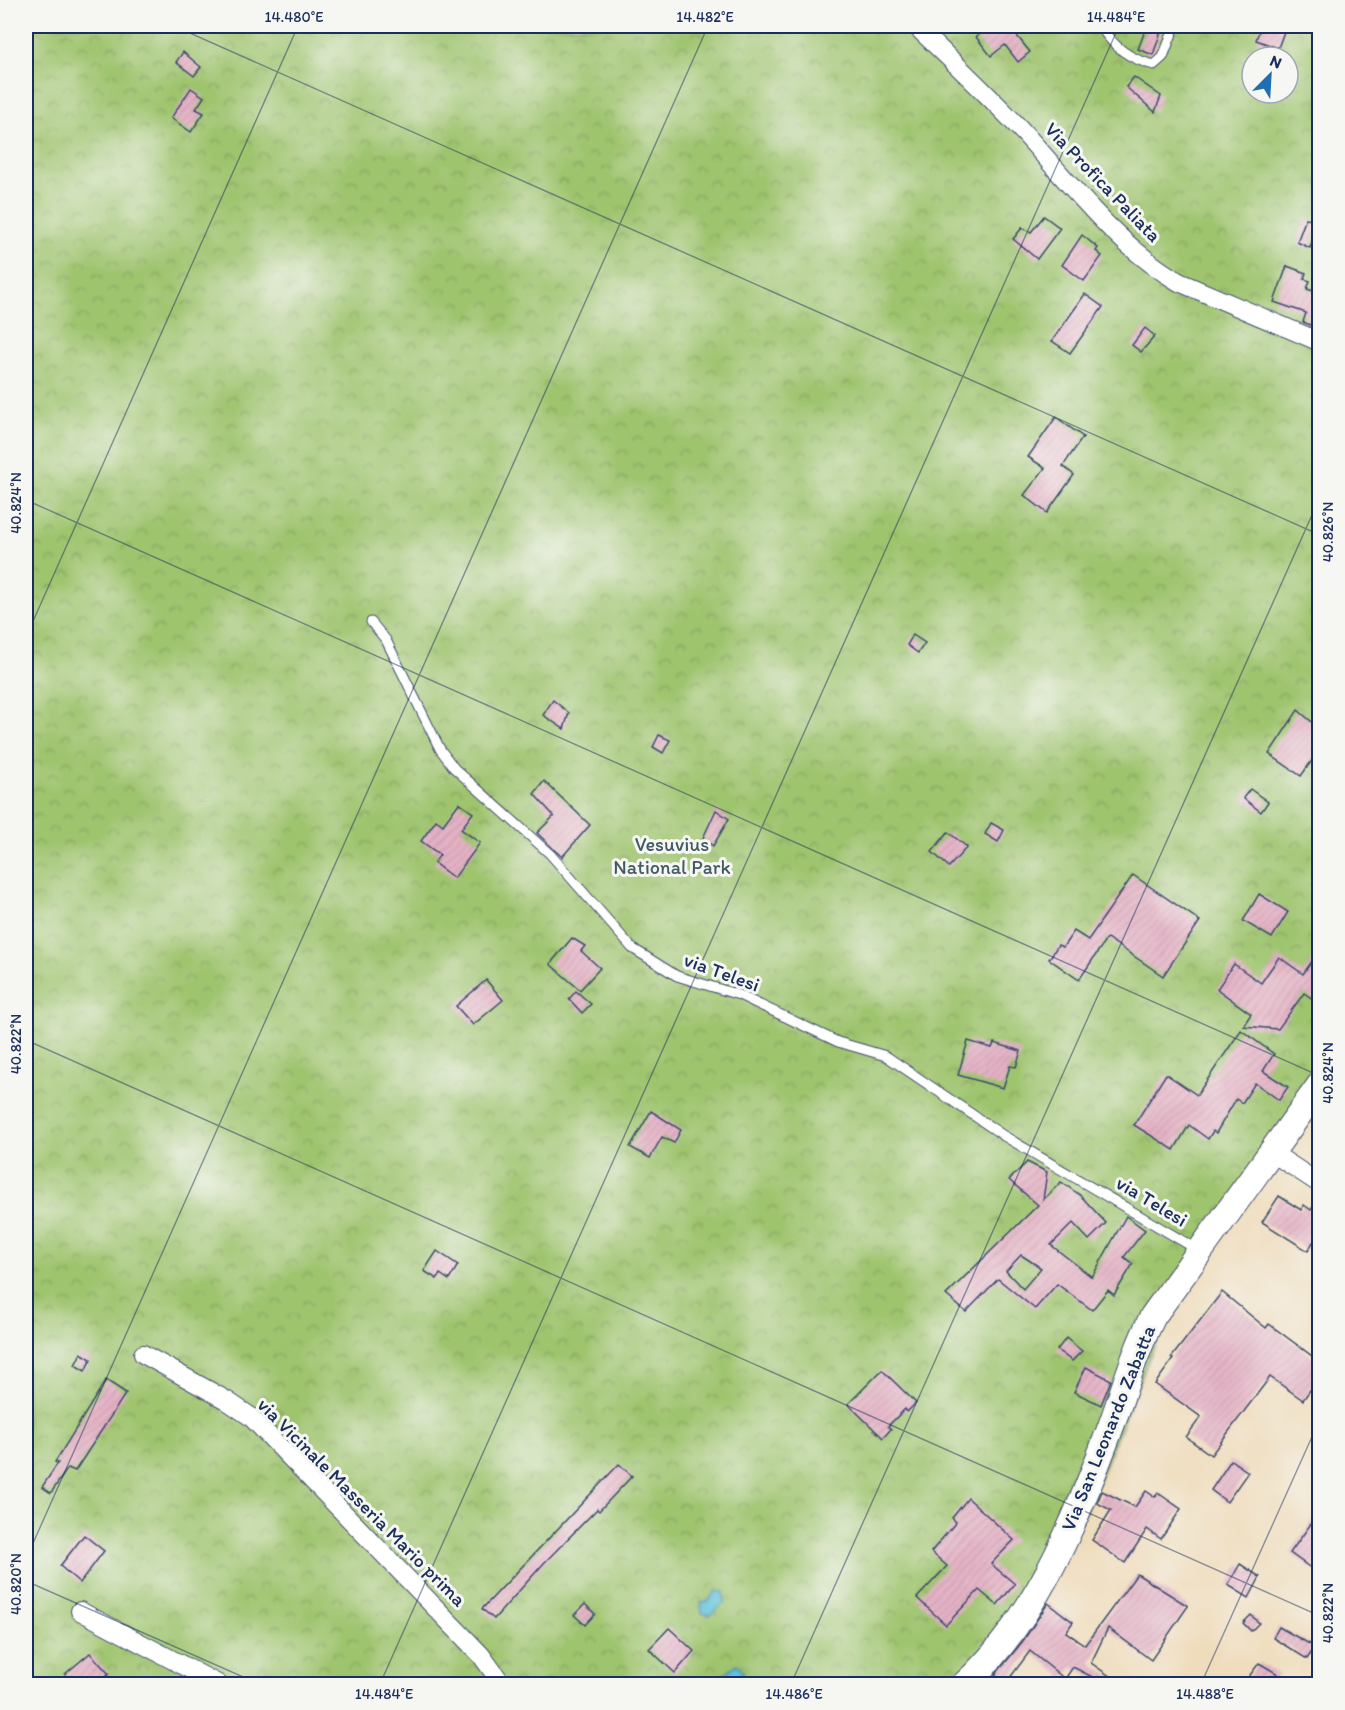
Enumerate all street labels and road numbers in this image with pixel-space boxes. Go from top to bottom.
street label: Via Profica Paliata [1040,117,1166,247]
street label: via Telesi [681,947,763,997]
street label: via Telesi [1112,1170,1192,1232]
street label: Via San Leonardo Zabatta [1056,1321,1161,1534]
street label: via Vicinale Masseria Mario prima [253,1393,472,1612]

